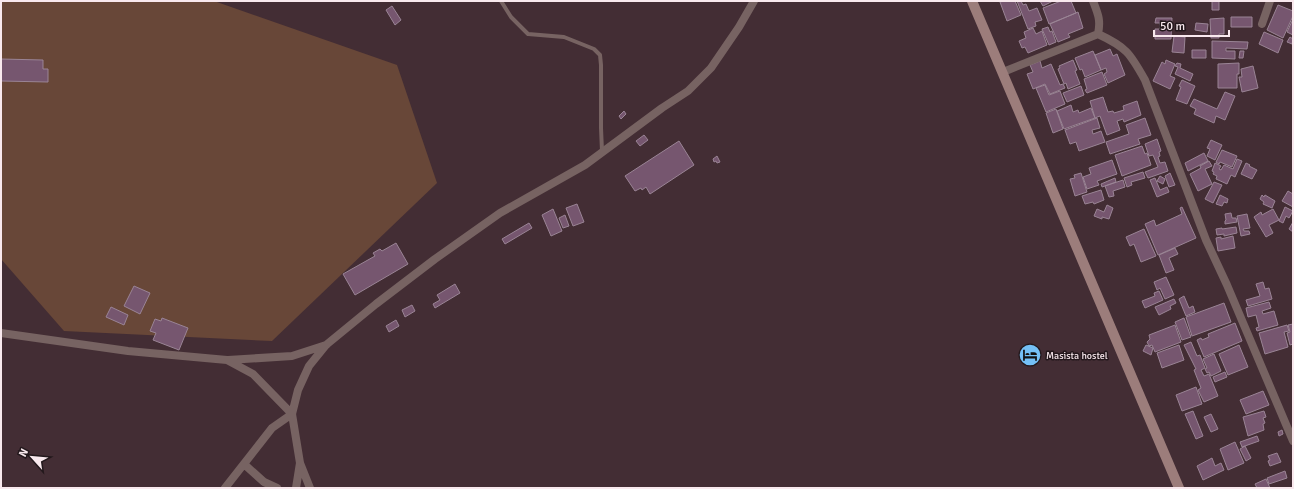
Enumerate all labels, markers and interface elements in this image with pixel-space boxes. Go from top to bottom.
scale bar [1154,12,1229,38]
text: 50 m [1160,19,1185,34]
hotel icon: Masista hostel [1017,342,1043,368]
place label: Masista hostel [1046,350,1108,362]
north arrow [12,437,52,477]
text: N [16,446,31,459]

